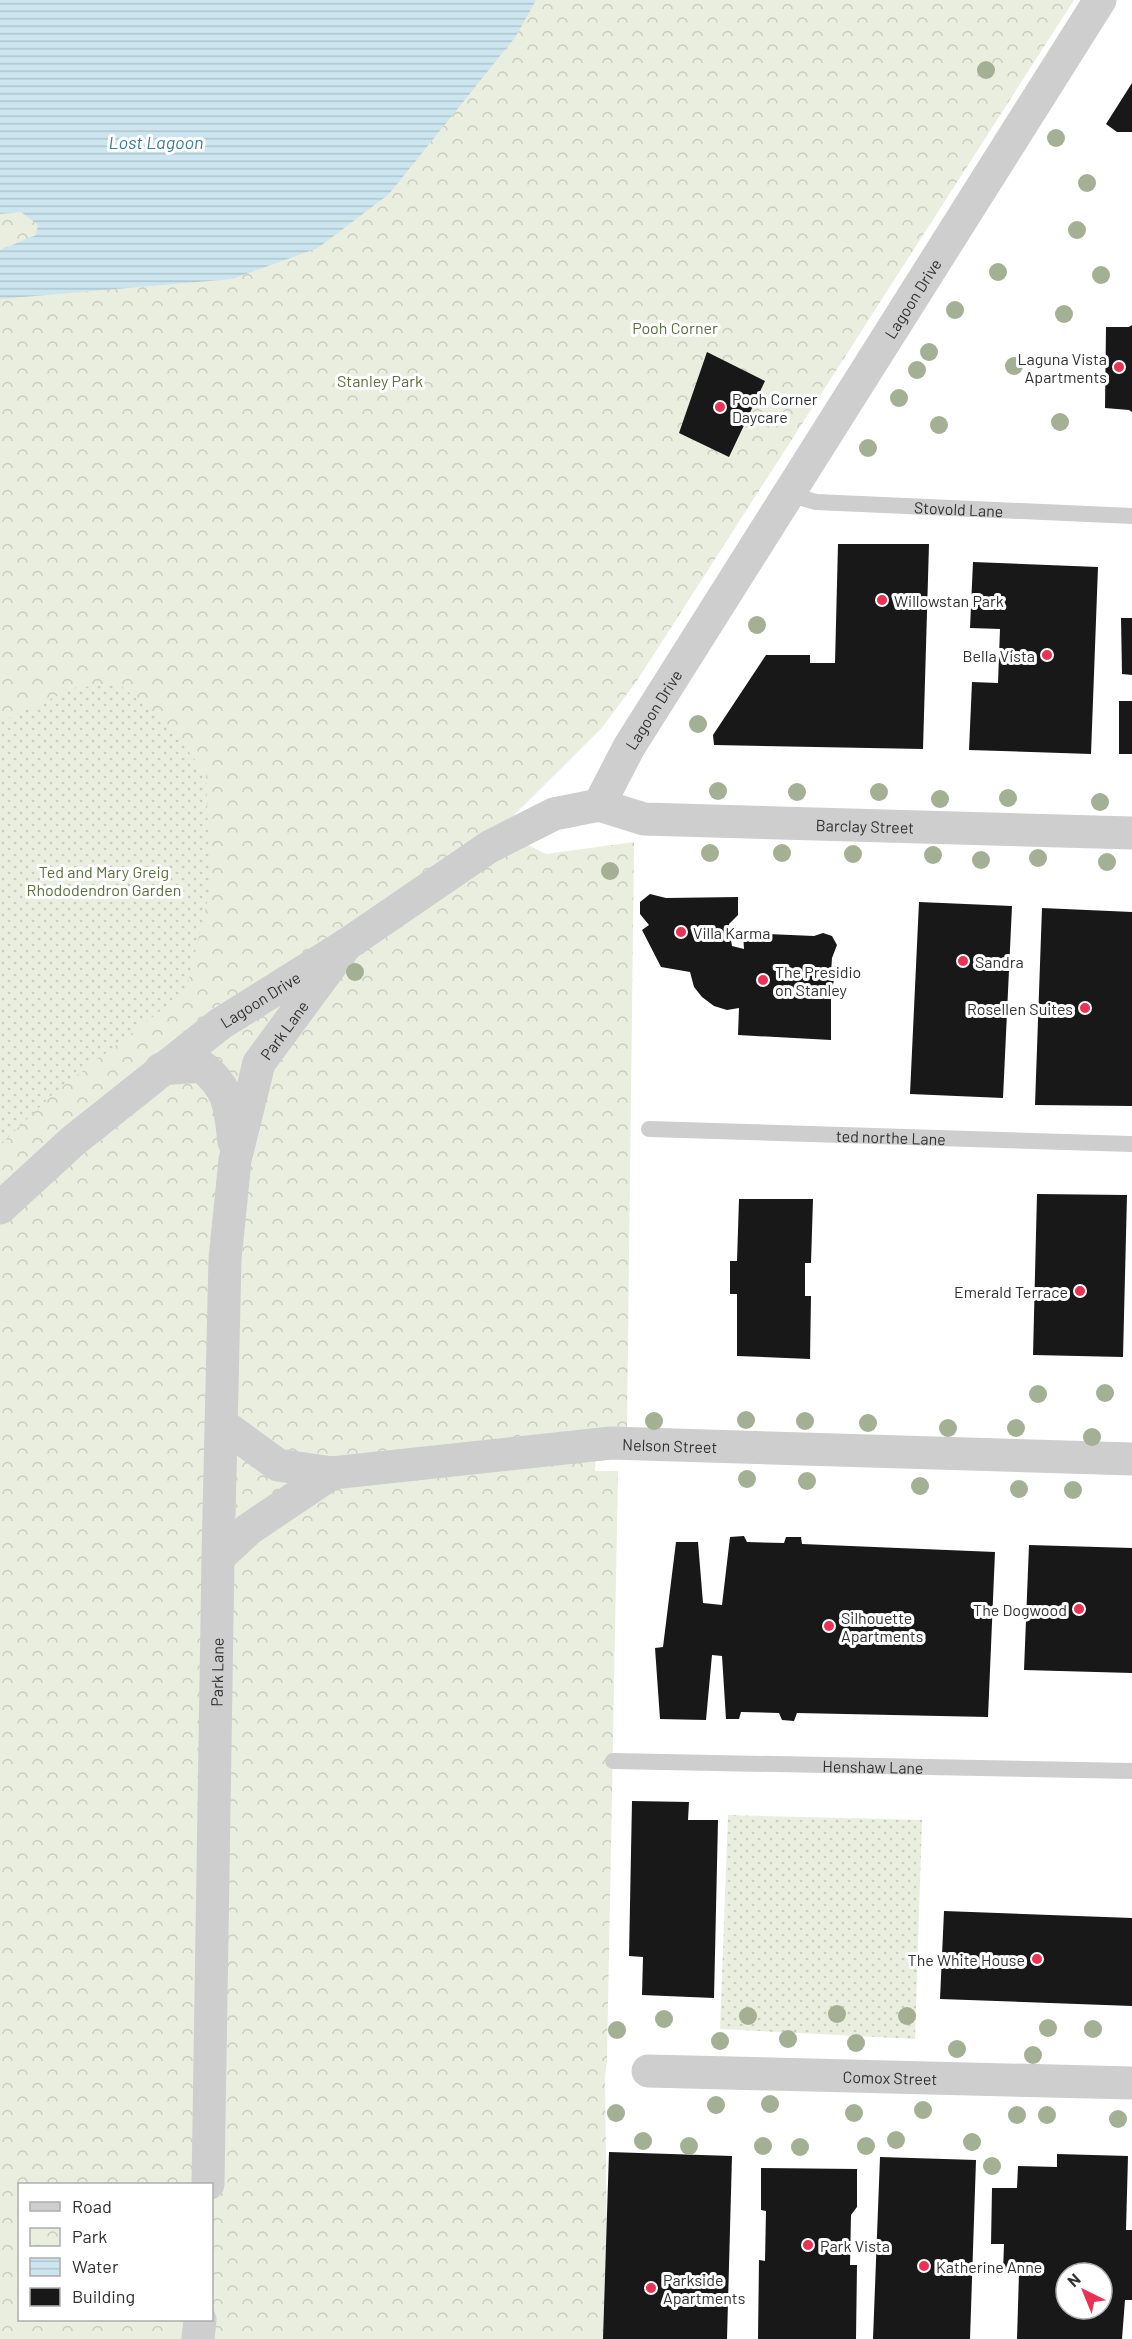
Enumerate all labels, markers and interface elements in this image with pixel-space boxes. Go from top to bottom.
water label: Lost Lagoon [109,131,203,153]
street label: Lagoon Drive [880,255,944,342]
park label: Pooh Corner [632,318,718,337]
place label: Laguna Vista Apartments [1017,349,1107,386]
marker: Laguna Vista Apartments [1112,360,1126,374]
park label: Stanley Park [337,371,423,390]
place label: Pooh Corner Daycare [732,389,818,426]
marker: Pooh Corner Daycare [713,400,727,414]
street label: Stovold Lane [914,497,1004,520]
place label: Willowstan Park [894,591,1004,610]
marker: Willowstan Park [875,593,889,607]
place label: Bella Vista [963,646,1035,665]
marker: Bella Vista [1040,648,1054,662]
street label: Lagoon Drive [621,666,685,753]
street label: Barclay Street [816,814,914,836]
park label: Ted and Mary Greig Rhododendron Garden [27,862,181,899]
place label: Villa Karma [693,923,770,942]
marker: Villa Karma [674,925,688,939]
place label: Sandra [975,952,1024,971]
marker: Sandra [956,954,970,968]
place label: The Presidio on Stanley [775,962,861,999]
street label: Lagoon Drive [216,967,303,1031]
marker: The Presidio on Stanley [756,973,770,987]
street label: Park Lane [255,996,312,1063]
place label: Rosellen Suites [967,999,1073,1018]
marker: Rosellen Suites [1078,1001,1092,1015]
street label: ted northe Lane [836,1125,946,1148]
place label: Emerald Terrace [954,1282,1068,1301]
marker: Emerald Terrace [1073,1284,1087,1298]
street label: Nelson Street [622,1434,718,1456]
place label: The Dogwood [973,1600,1067,1619]
marker: The Dogwood [1072,1602,1086,1616]
place label: Silhouette Apartments [841,1608,923,1645]
marker: Silhouette Apartments [822,1619,836,1633]
street label: Park Lane [206,1637,226,1707]
street label: Henshaw Lane [822,1756,924,1776]
place label: The White House [908,1950,1025,1969]
marker: The White House [1030,1952,1044,1966]
street label: Comox Street [842,2066,937,2088]
legend [18,2183,213,2321]
text: Road [72,2195,112,2217]
text: Park [72,2225,107,2247]
place label: Park Vista [820,2236,890,2255]
marker: Park Vista [801,2238,815,2252]
text: Water [72,2255,119,2277]
place label: Katherine Anne [936,2257,1042,2276]
marker: Katherine Anne [917,2259,931,2273]
north arrow [1054,2261,1114,2321]
text: N [1063,2269,1084,2290]
place label: Parkside Apartments [663,2270,745,2307]
marker: Parkside Apartments [644,2281,658,2295]
text: Building [72,2285,135,2307]

